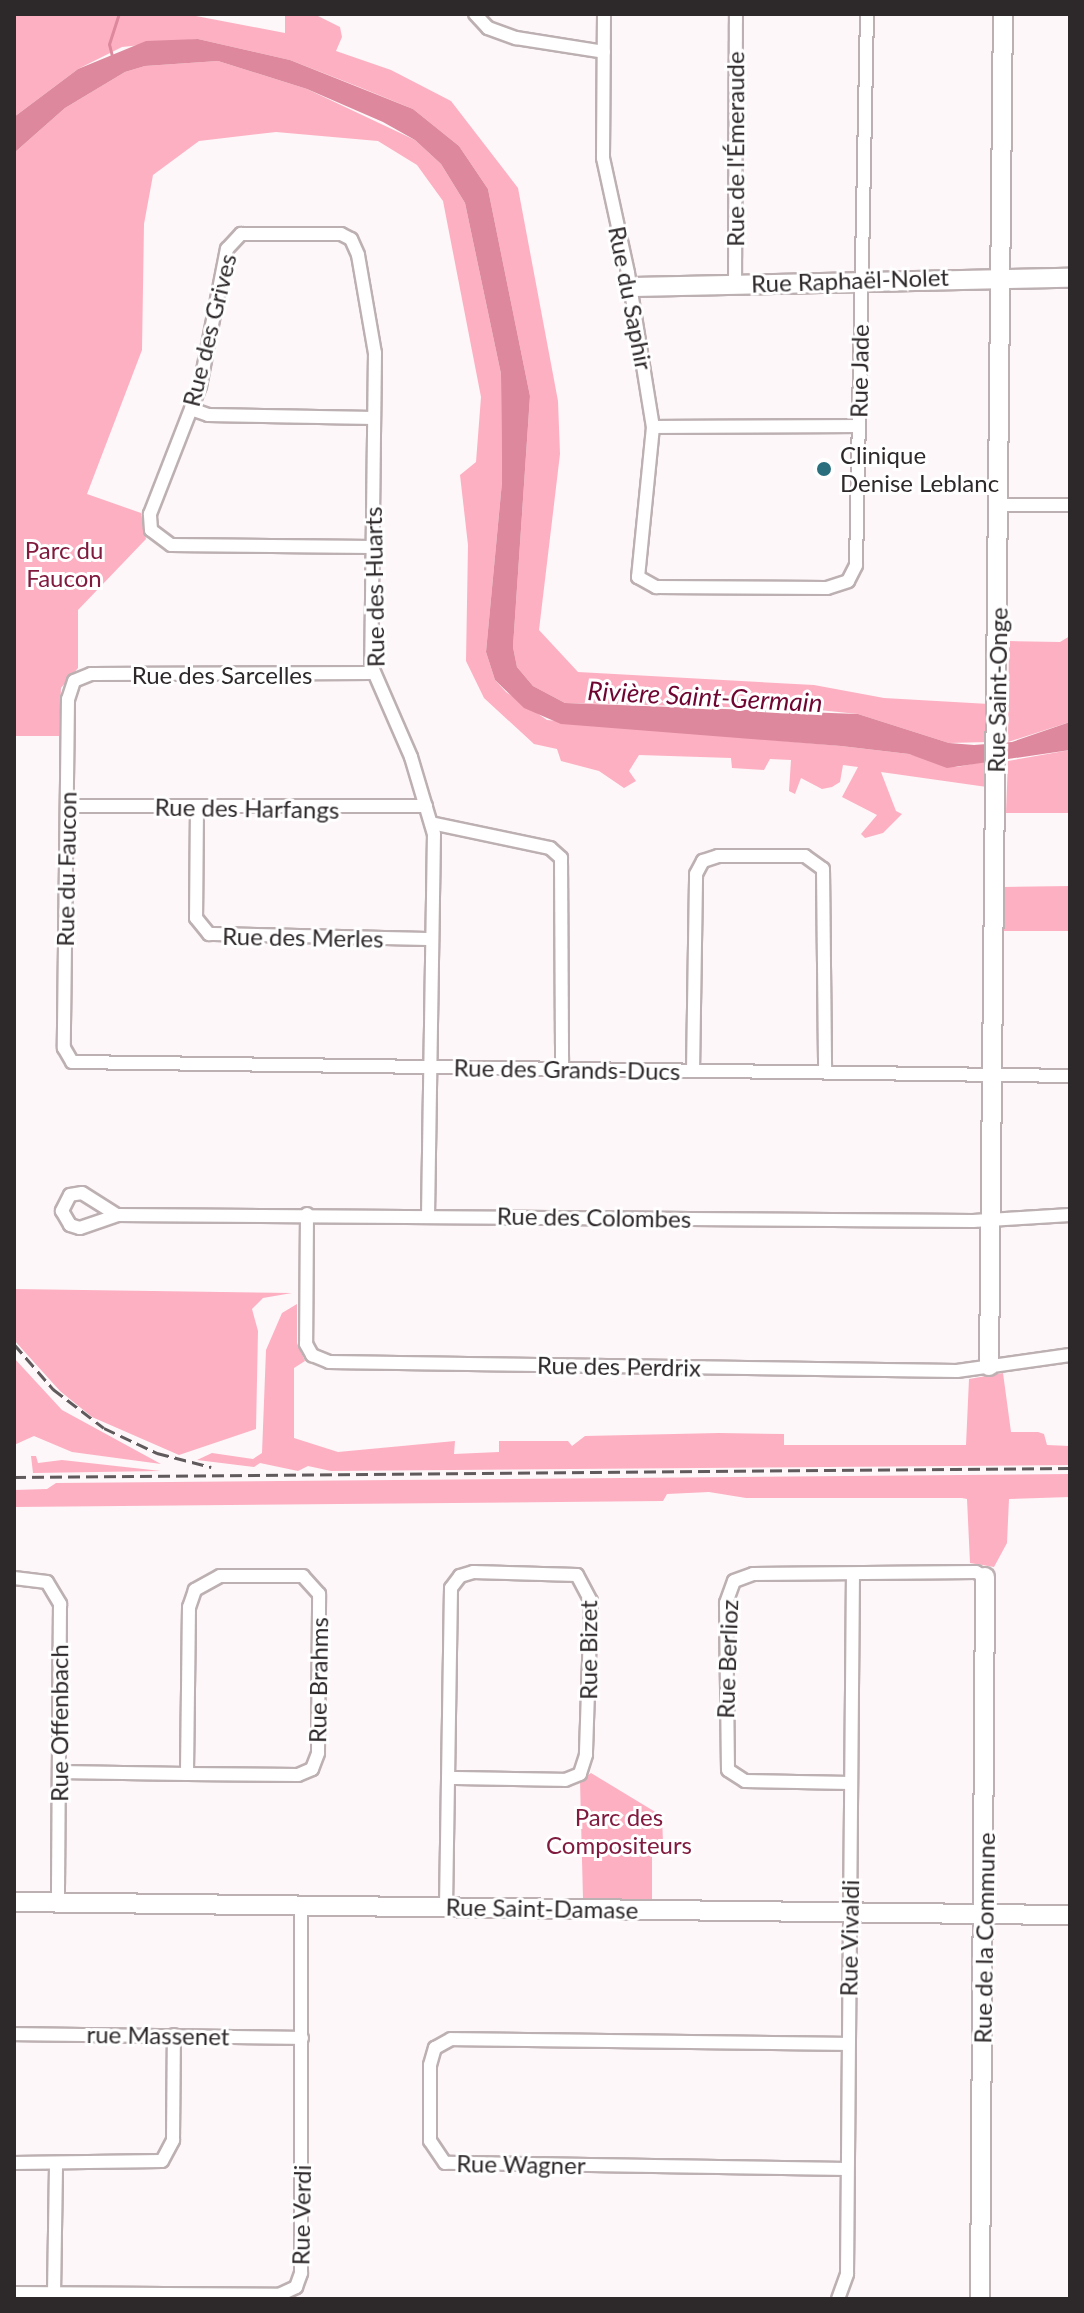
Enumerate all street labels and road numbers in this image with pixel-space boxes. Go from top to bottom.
street label: Rue de l'Émeraude [721,51,749,247]
street label: Rue du Saphir [603,224,659,372]
street label: Rue des Grives [176,251,242,409]
street label: Rue Raphaël-Nolet [751,262,949,298]
street label: Rue Jade [844,324,874,418]
street label: Rue des Huarts [358,506,390,668]
street label: Rue Saint-Onge [981,607,1013,773]
street label: Rue des Sarcelles [132,661,312,689]
street label: Rue du Faucon [50,791,82,947]
street label: Rue des Harfangs [154,792,340,824]
street label: Rue des Merles [222,921,384,953]
street label: Rue des Grands-Ducs [453,1053,681,1085]
street label: Rue des Colombes [497,1201,691,1233]
street label: Rue des Perdrix [537,1350,701,1382]
street label: Rue Berlioz [711,1599,743,1719]
street label: Rue Bizet [574,1600,602,1700]
street label: Rue Brahms [303,1617,333,1743]
street label: Rue Offenbach [45,1644,73,1802]
street label: Rue de la Commune [968,1832,1000,2044]
street label: Rue Vivaldi [834,1879,864,1997]
street label: Rue Saint-Damase [445,1892,639,1924]
street label: rue Massenet [86,2019,230,2051]
street label: Rue Wagner [456,2148,586,2180]
street label: Rue Verdi [286,2164,316,2266]

